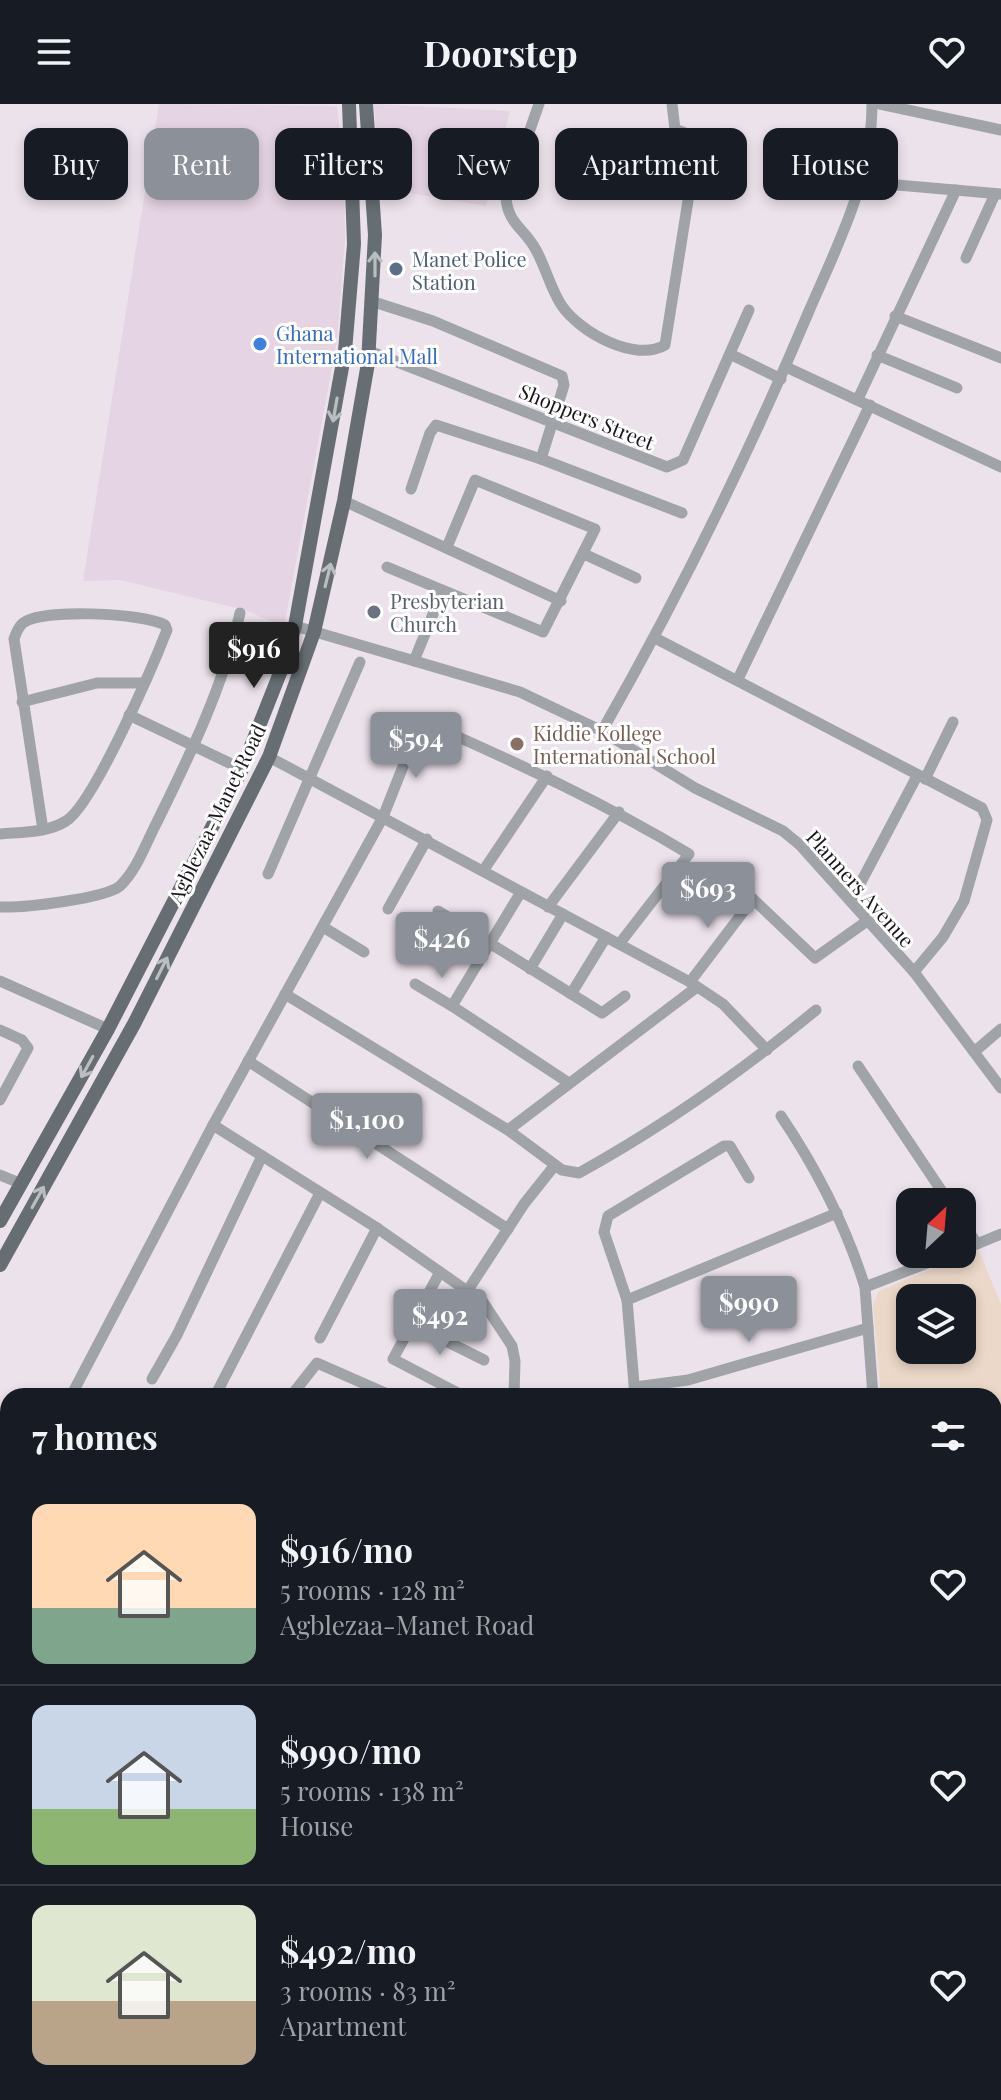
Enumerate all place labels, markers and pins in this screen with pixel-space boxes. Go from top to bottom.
place label: Manet Police Station [412,245,527,295]
marker: Manet Police Station [387,260,405,278]
place label: Ghana International Mall [276,319,438,369]
marker: Ghana International Mall [251,335,269,353]
place label: Presbyterian Church [390,587,504,637]
marker: Presbyterian Church [365,603,383,621]
pin: $916 [207,622,301,690]
pin: $594 [369,712,463,780]
place label: Kiddie Kollege International School [533,719,716,769]
marker: Kiddie Kollege International School [508,735,526,753]
pin: $693 [661,862,755,930]
pin: $426 [395,912,489,980]
pin: $1,100 [302,1093,432,1161]
pin: $990 [702,1276,796,1344]
pin: $492 [393,1289,487,1357]

